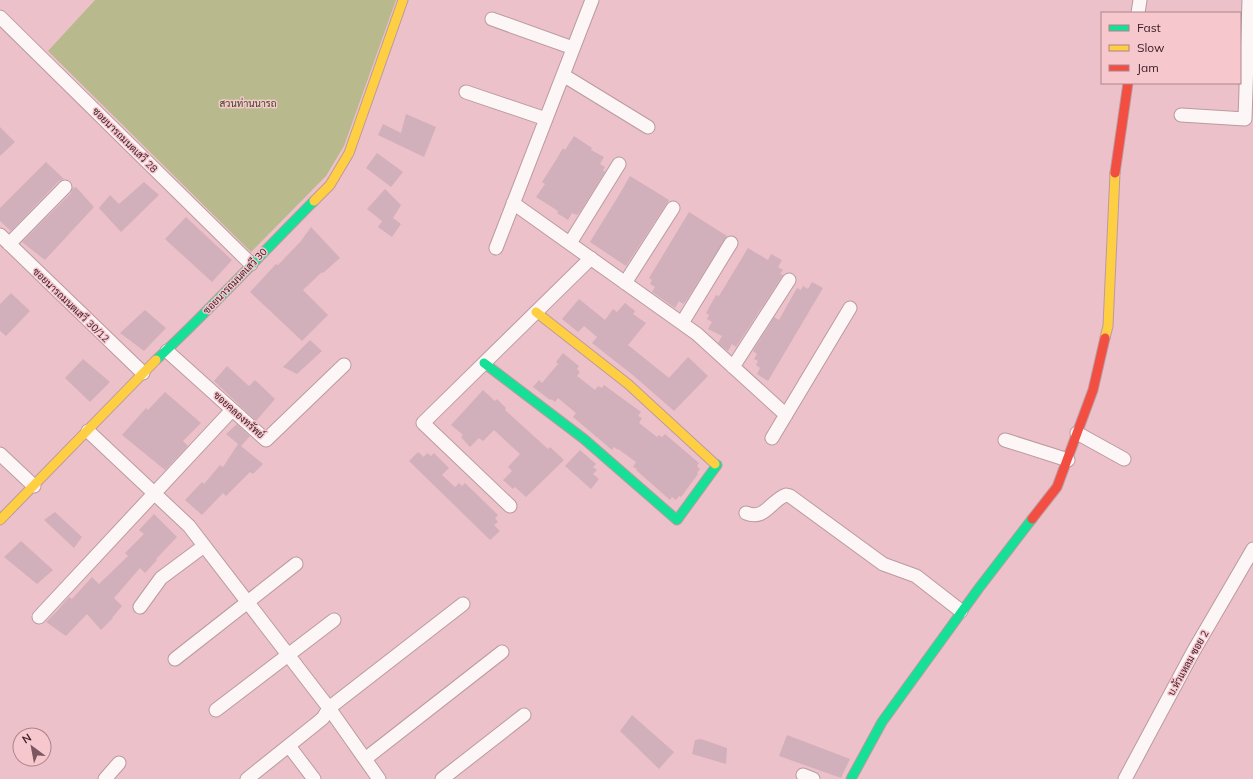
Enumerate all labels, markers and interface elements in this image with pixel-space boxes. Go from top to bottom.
legend [1101,12,1241,84]
text: Fast [1137,20,1161,35]
text: Slow [1137,40,1165,55]
text: Jam [1137,60,1159,75]
park label: สวนท่านนารถ [220,97,277,110]
street label: ซอยนารถมนตเสวี 28 [90,105,160,175]
street label: ซอยนารถมนตเสวี 30 [200,245,270,317]
street label: ซอยนารถมนตเสวี 30/12 [30,265,112,345]
street label: ซอยคลองทรัพย์ [211,388,268,441]
street label: บ.หัวแหลม ซอย 2 [1165,628,1211,698]
north arrow [12,727,52,767]
text: N [19,730,34,747]

